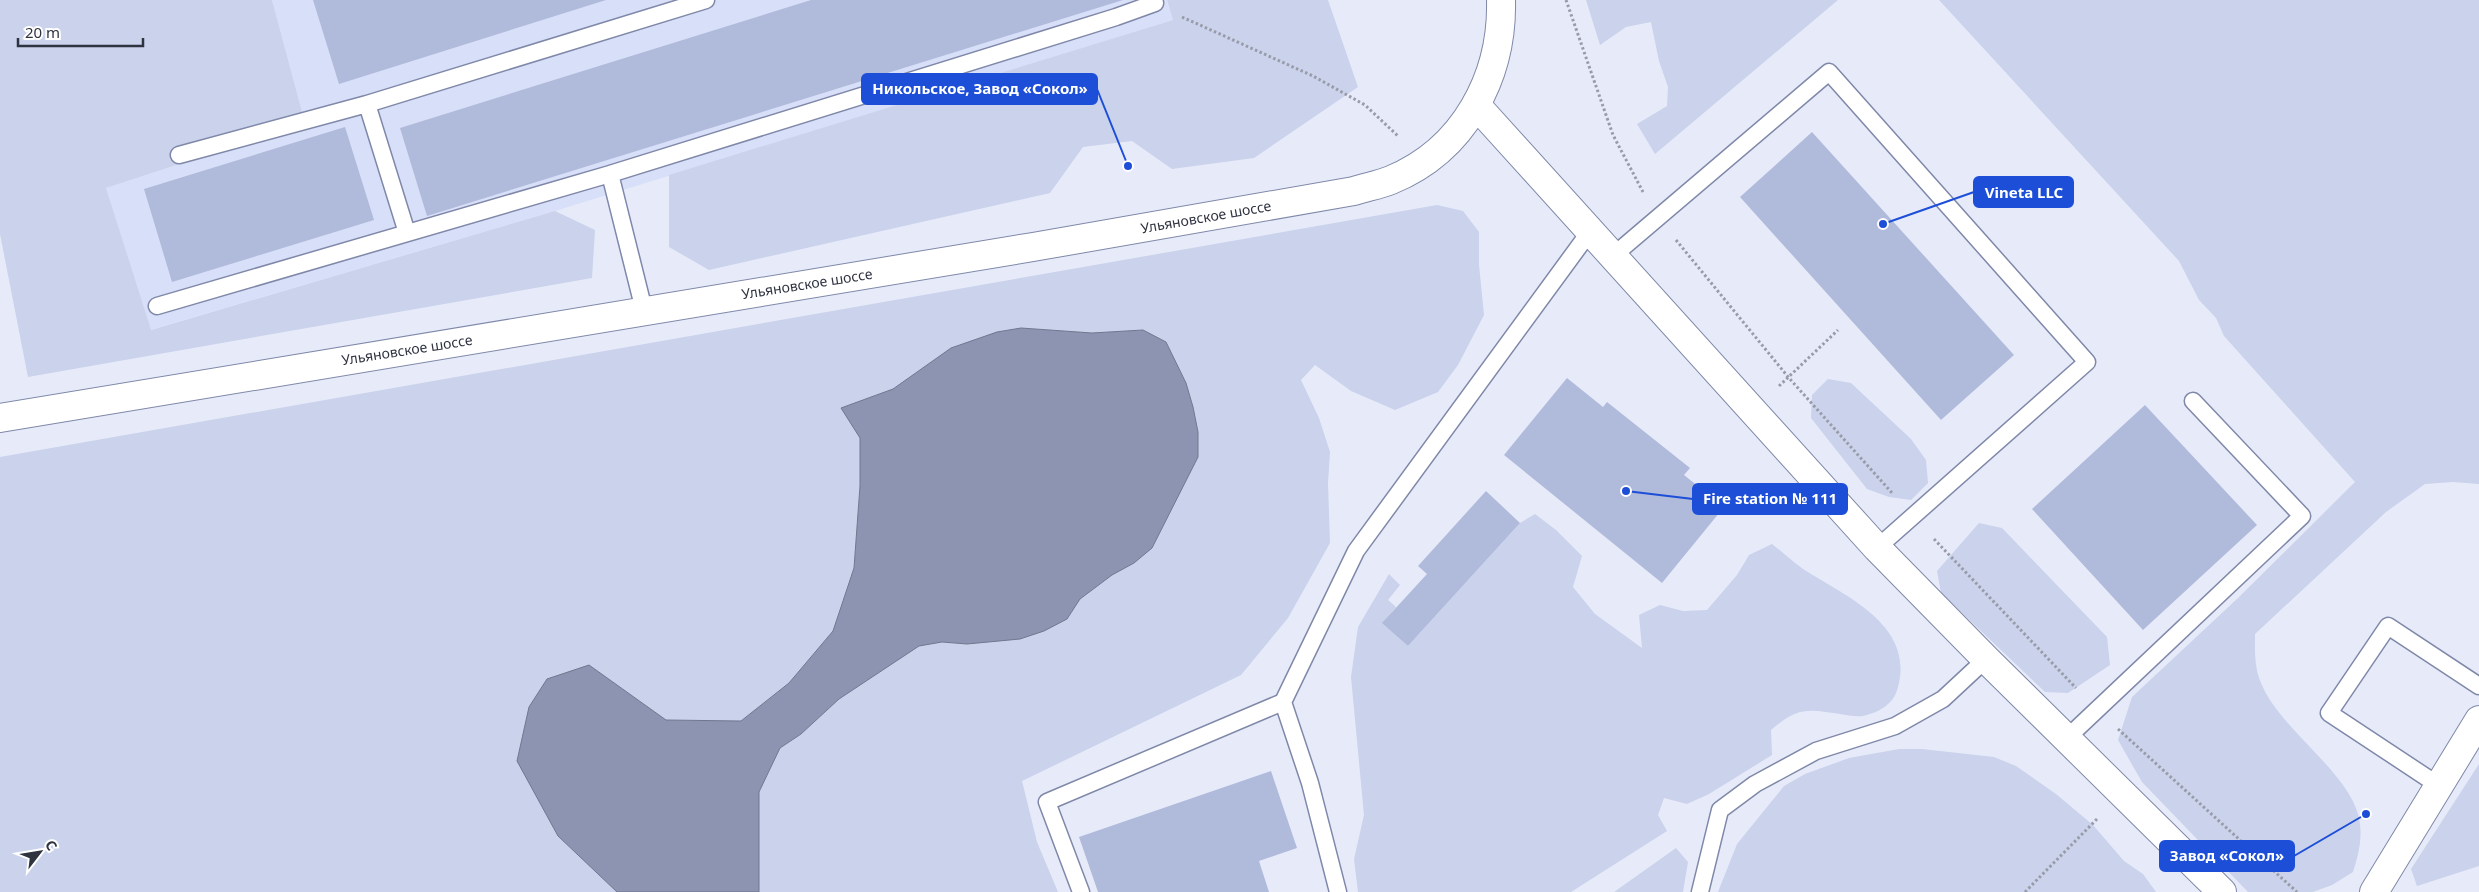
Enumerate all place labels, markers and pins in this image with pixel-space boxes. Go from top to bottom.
callout: Никольское, Завод «Сокол» [862,74,1097,104]
callout: Vineta LLC [1974,177,2073,207]
callout: Fire station № 111 [1693,484,1847,514]
callout: Завод «Сокол» [2160,841,2294,871]

